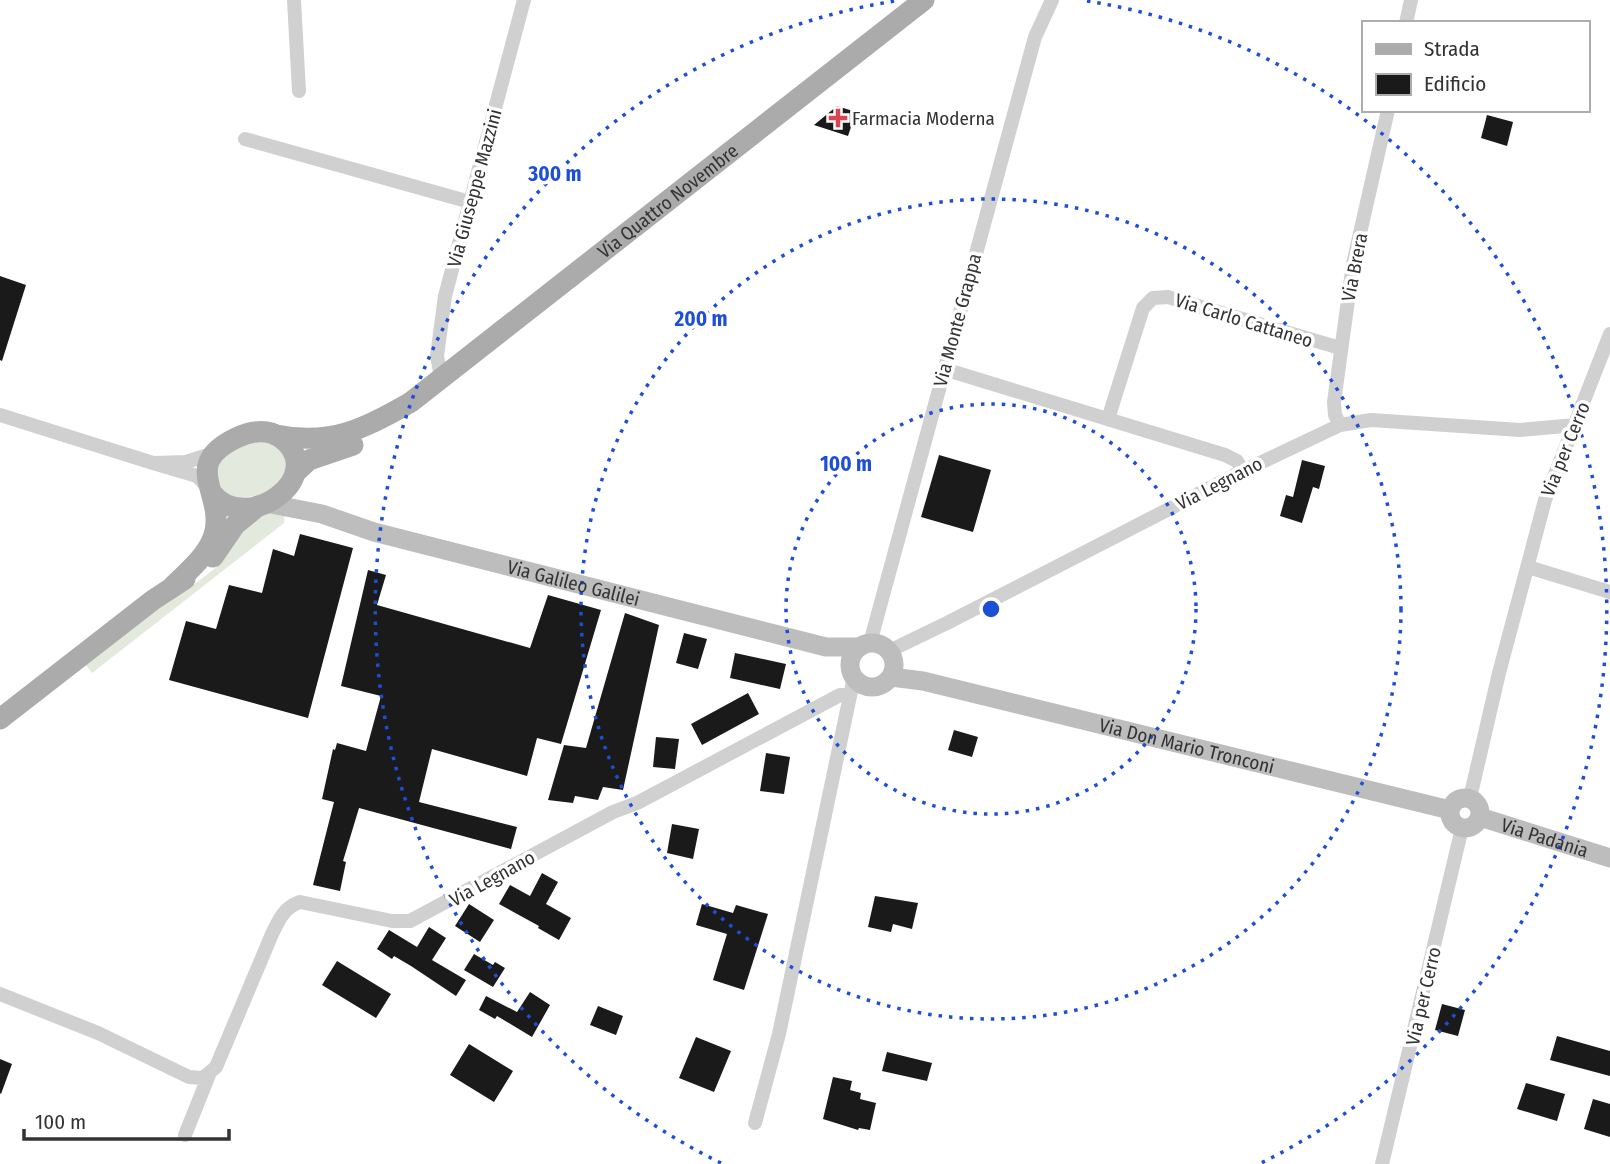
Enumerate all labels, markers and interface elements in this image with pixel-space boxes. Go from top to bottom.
legend [1362,21,1589,112]
text: Strada [1424,36,1480,62]
text: Edificio [1424,71,1486,97]
street label: Via Giuseppe Mazzini [442,107,507,270]
place label: Farmacia Moderna [852,107,995,130]
marker: Farmacia Moderna [830,110,846,126]
street label: Via Quattro Novembre [593,139,743,263]
text: 300 m [527,161,582,187]
street label: Via Brera [1337,231,1372,303]
street label: Via Monte Grappa [929,251,986,389]
street label: Via Carlo Cattaneo [1172,289,1315,352]
text: 200 m [673,306,728,332]
street label: Via per Cerro [1536,398,1595,500]
text: 100 m [820,451,872,477]
street label: Via Legnano [1172,452,1266,515]
street label: Via Galileo Galilei [505,555,642,611]
centre of rings [979,597,1003,621]
street label: Via Don Mario Tronconi [1097,714,1277,779]
street label: Via Padania [1498,813,1591,862]
street label: Via Legnano [446,846,539,911]
street label: Via per Cerro [1401,945,1446,1048]
scale bar [24,1098,229,1142]
text: 100 m [35,1109,86,1135]

